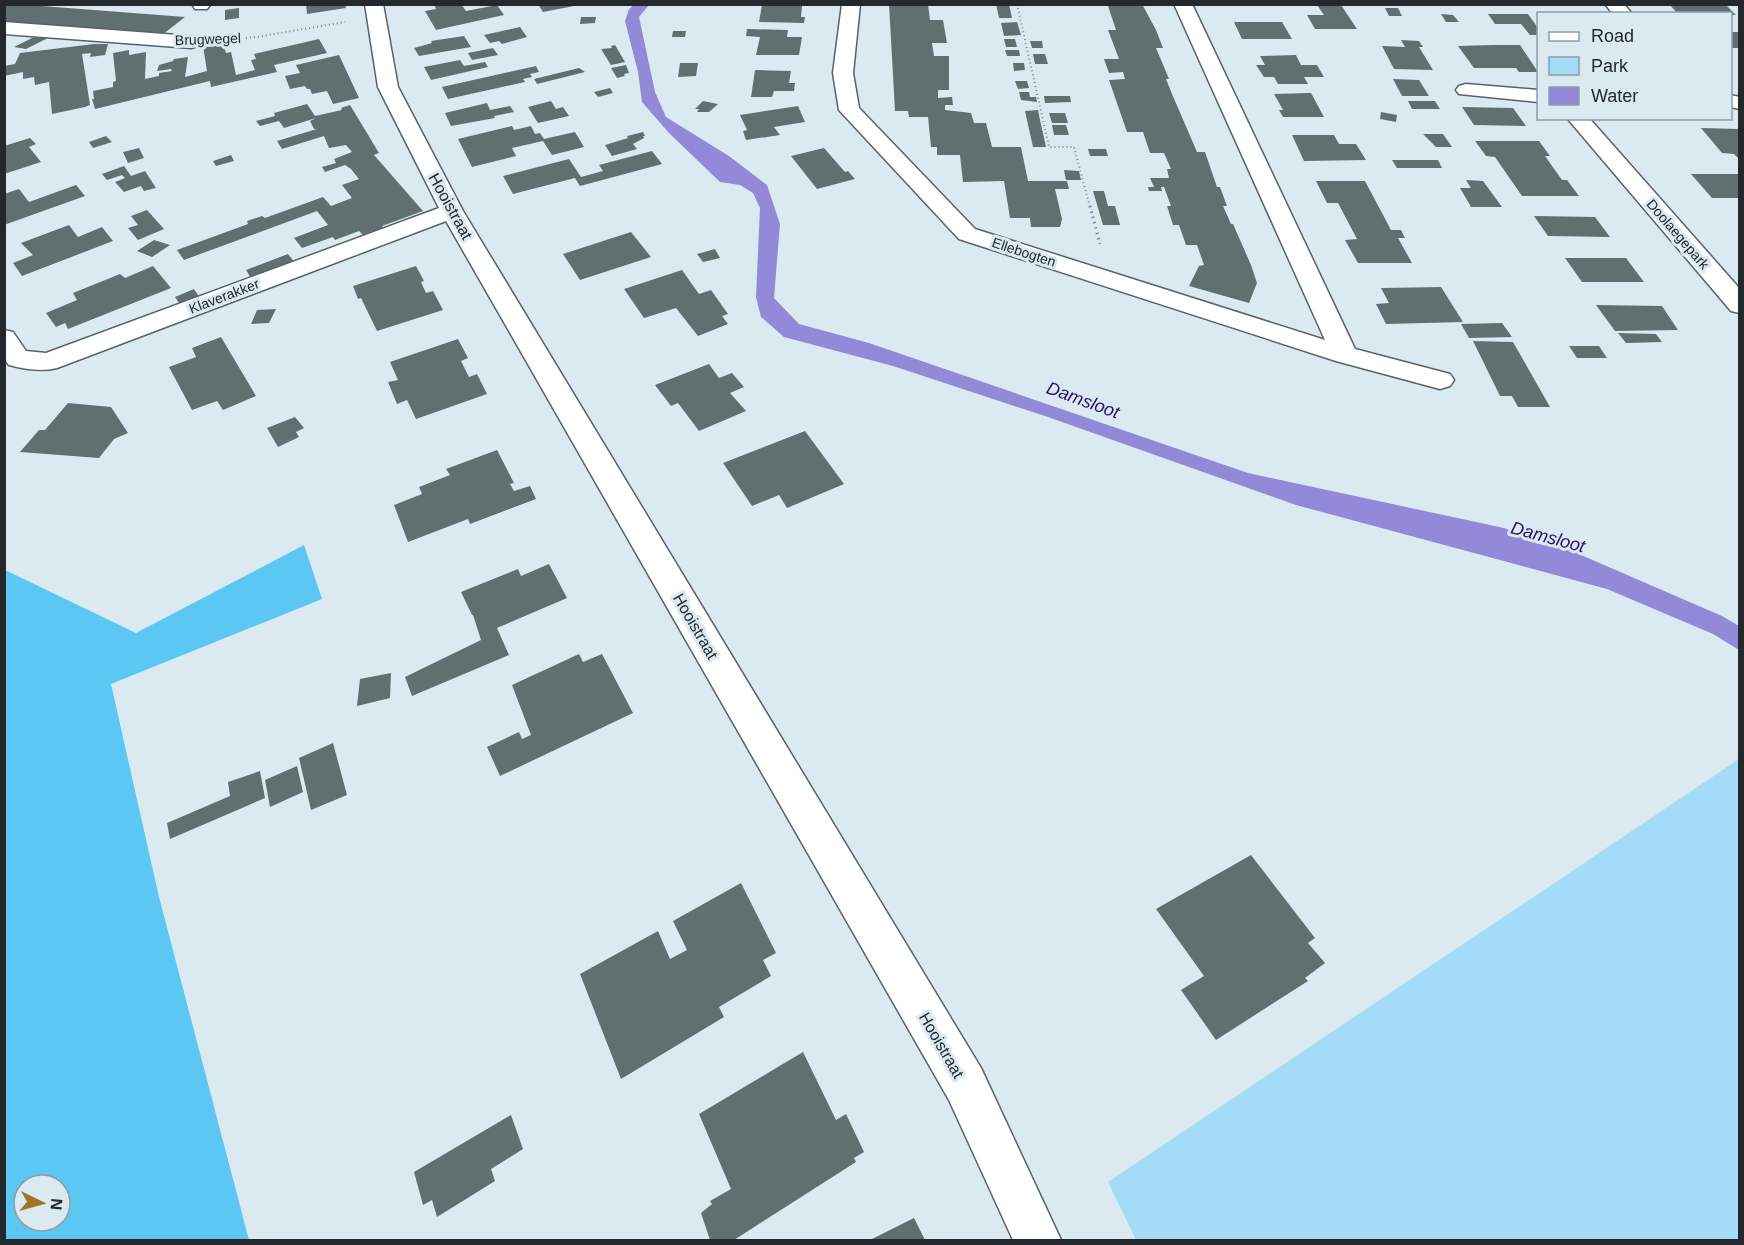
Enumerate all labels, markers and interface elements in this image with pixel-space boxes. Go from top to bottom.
legend [1537,12,1732,120]
text: Road [1591,26,1634,46]
street label: Brugwegel [175,30,241,48]
text: Park [1591,56,1629,76]
text: Water [1591,86,1638,106]
street label: Hooistraat [425,170,476,243]
street label: Doolaegepark [1643,196,1713,273]
street label: Ellebogten [990,234,1058,270]
street label: Klaverakker [187,275,262,317]
water label: Damsloot [1044,378,1123,423]
water label: Damsloot [1509,518,1588,557]
street label: Hooistraat [670,590,721,663]
street label: Hooistraat [916,1009,967,1082]
north arrow [12,1173,72,1233]
text: N [47,1198,65,1211]

